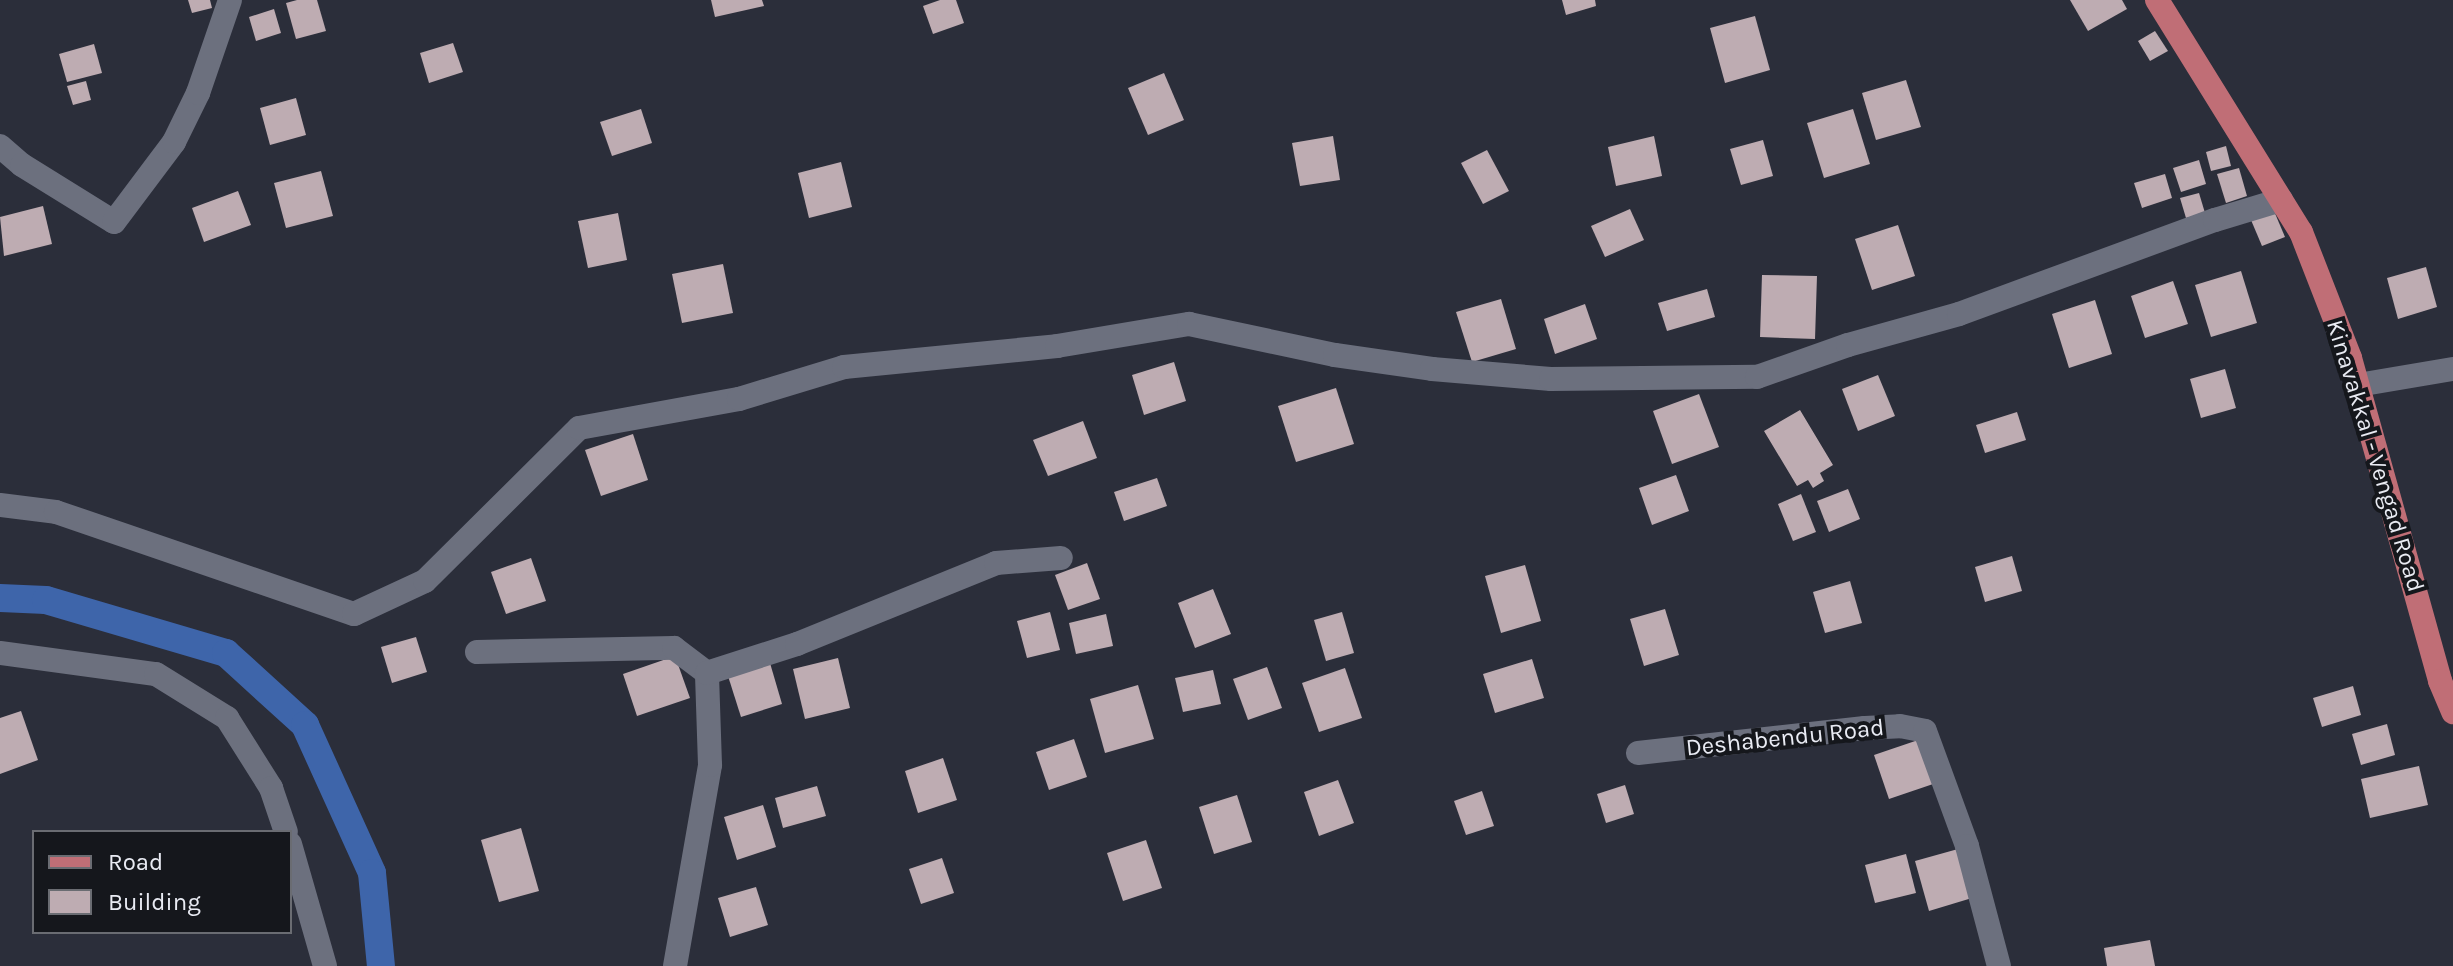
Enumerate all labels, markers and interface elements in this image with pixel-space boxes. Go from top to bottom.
street label: Kinavakkal - Vengad Road [2320,317,2430,595]
street label: Deshabendu Road [1684,713,1886,763]
legend [32,830,292,934]
text: Road [108,848,163,876]
text: Building [108,888,201,916]

